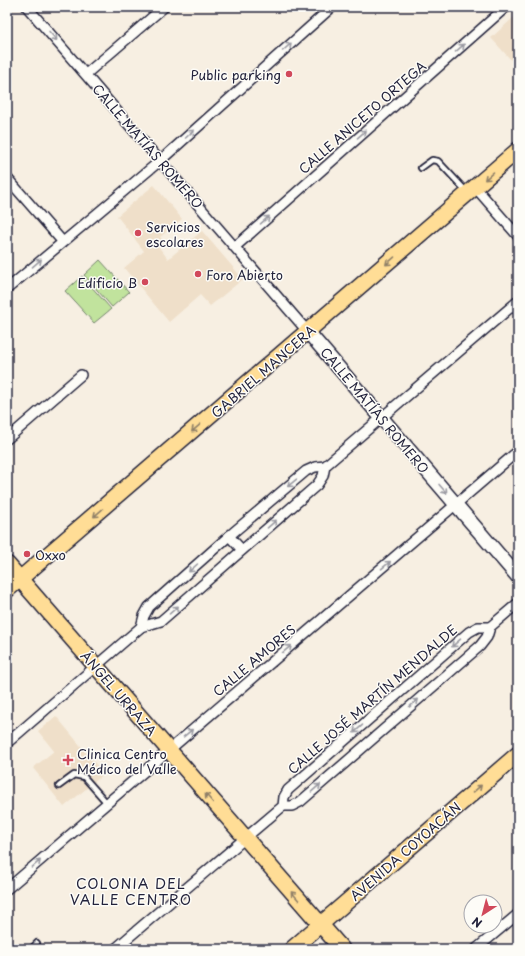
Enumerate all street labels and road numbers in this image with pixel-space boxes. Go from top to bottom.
street label: CALLE ANICETO ORTEGA [294,56,430,178]
street label: CALLE MATÍAS ROMERO [88,80,208,212]
street label: GABRIEL MANCERA [207,320,319,422]
street label: CALLE MATÍAS ROMERO [316,343,434,477]
street label: CALLE AMORES [208,620,300,700]
street label: CALLE JOSÉ MARTÍN MENDALDE [283,620,461,778]
street label: ÁNGEL URRAZA [77,646,161,740]
street label: AVENIDA COYOACÁN [345,797,465,905]

